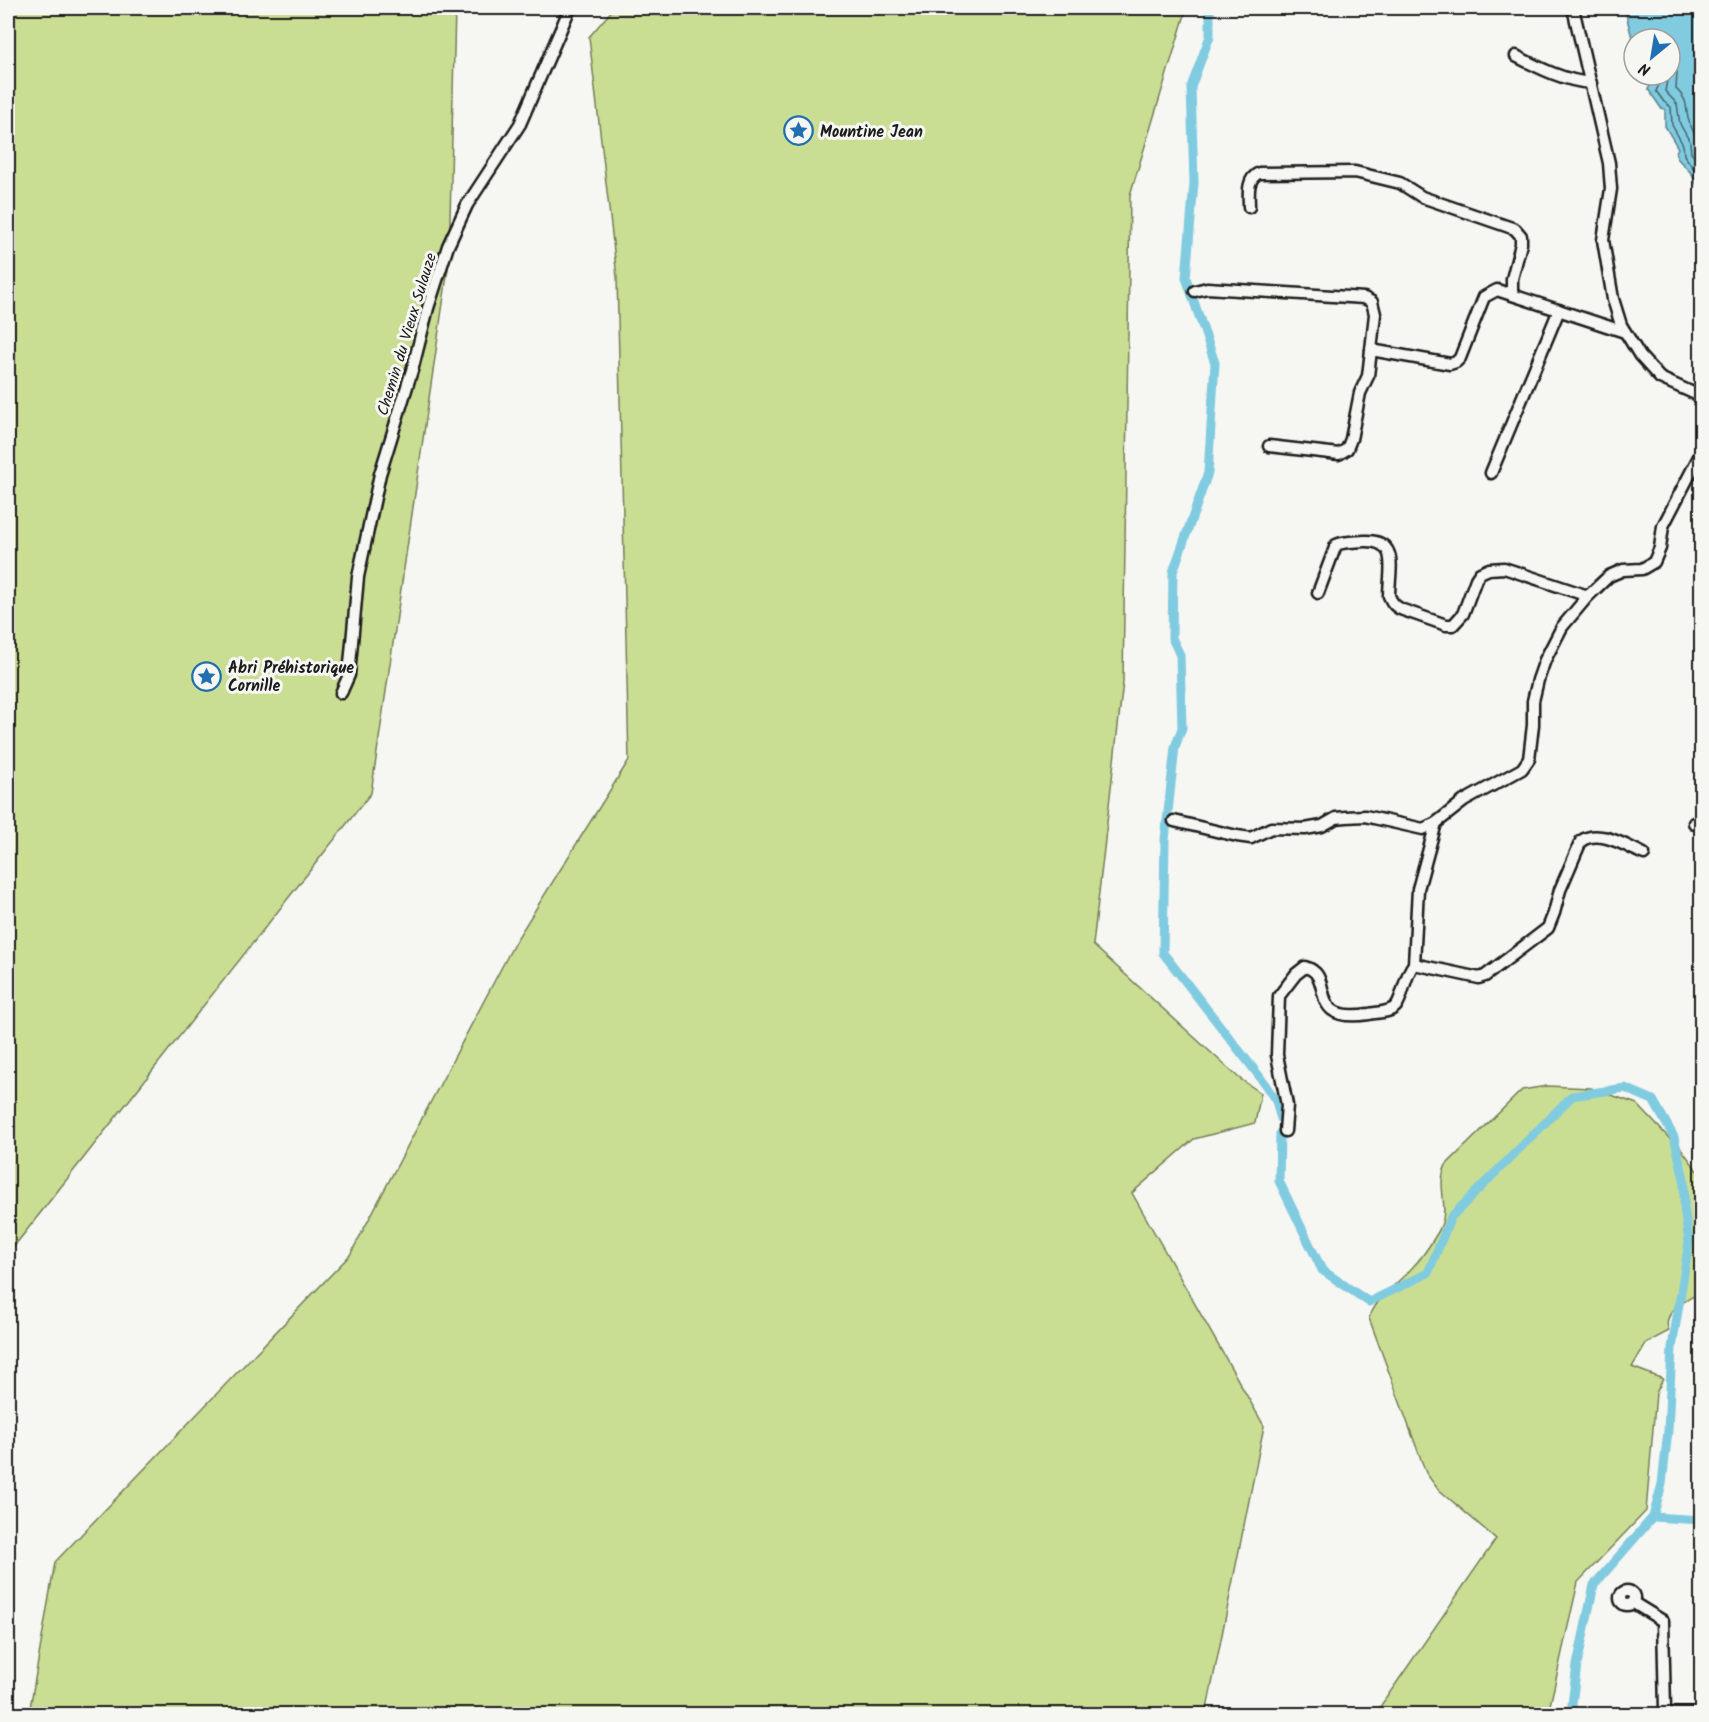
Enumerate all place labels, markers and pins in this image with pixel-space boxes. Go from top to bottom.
place icon: Mountine Jean [783,115,815,147]
place label: Mountine Jean [820,120,923,145]
place label: Abri Préhistorique Cornille [228,656,354,699]
place icon: Abri Préhistorique Cornille [191,660,223,692]

